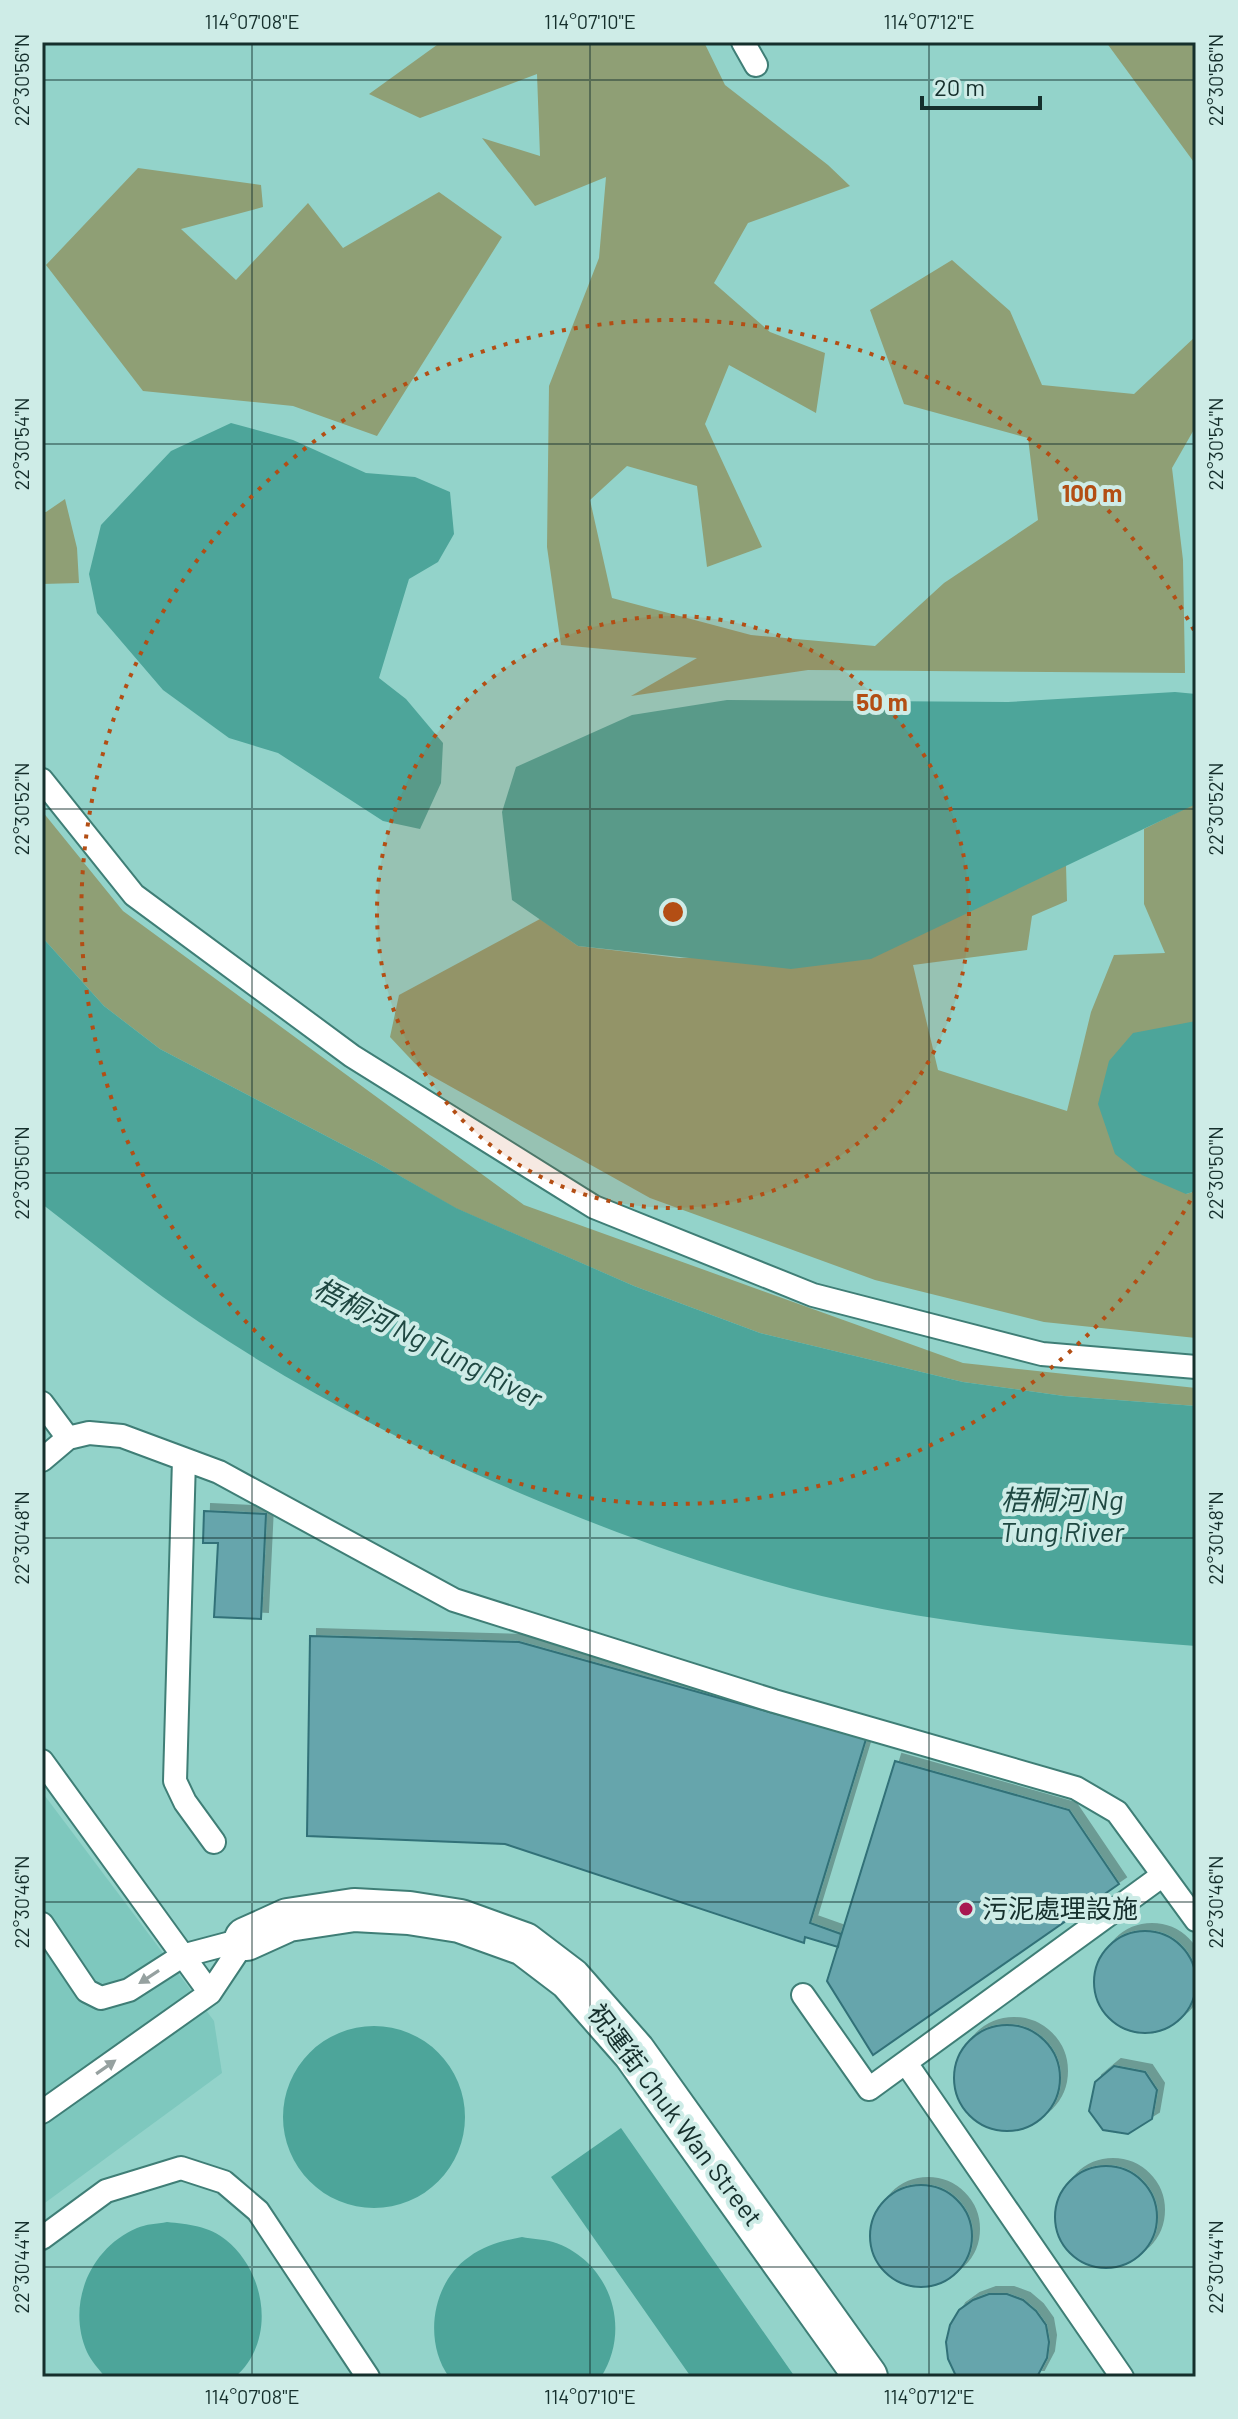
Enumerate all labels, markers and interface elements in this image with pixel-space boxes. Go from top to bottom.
text: 114°07'08"E [204,9,300,33]
text: 114°07'10"E [544,9,636,33]
text: 114°07'12"E [883,9,975,33]
text: 22°30'56"N [9,34,33,126]
text: 22°30'56"N [1203,34,1227,126]
scale bar [922,60,1040,110]
text: 20 m [934,72,985,101]
text: 22°30'54"N [9,397,33,491]
text: 22°30'54"N [1203,397,1227,491]
text: 100 m [1062,478,1122,507]
text: 50 m [856,687,908,716]
text: 22°30'52"N [9,762,33,856]
text: 22°30'52"N [1203,762,1227,856]
centre of rings [659,898,687,926]
text: 22°30'50"N [9,1126,33,1220]
text: 22°30'50"N [1203,1126,1227,1220]
water label: 梧桐河 Ng Tung River [309,1270,549,1415]
water label: 梧桐河 Ng Tung River [1000,1482,1125,1548]
text: 22°30'48"N [9,1491,33,1585]
text: 22°30'48"N [1203,1491,1227,1585]
text: 22°30'46"N [9,1855,33,1949]
text: 22°30'46"N [1203,1855,1227,1949]
place label: 污泥處理設施 [982,1892,1138,1923]
marker: 污泥處理設施 [957,1900,975,1918]
one-way arrow [138,1970,160,1984]
street label: 祝運街 Chuk Wan Street [583,1997,770,2231]
one-way arrow [95,2060,116,2075]
text: 22°30'44"N [9,2220,33,2314]
text: 22°30'44"N [1203,2220,1227,2314]
text: 114°07'08"E [204,2384,300,2408]
text: 114°07'10"E [544,2384,636,2408]
text: 114°07'12"E [883,2384,975,2408]

